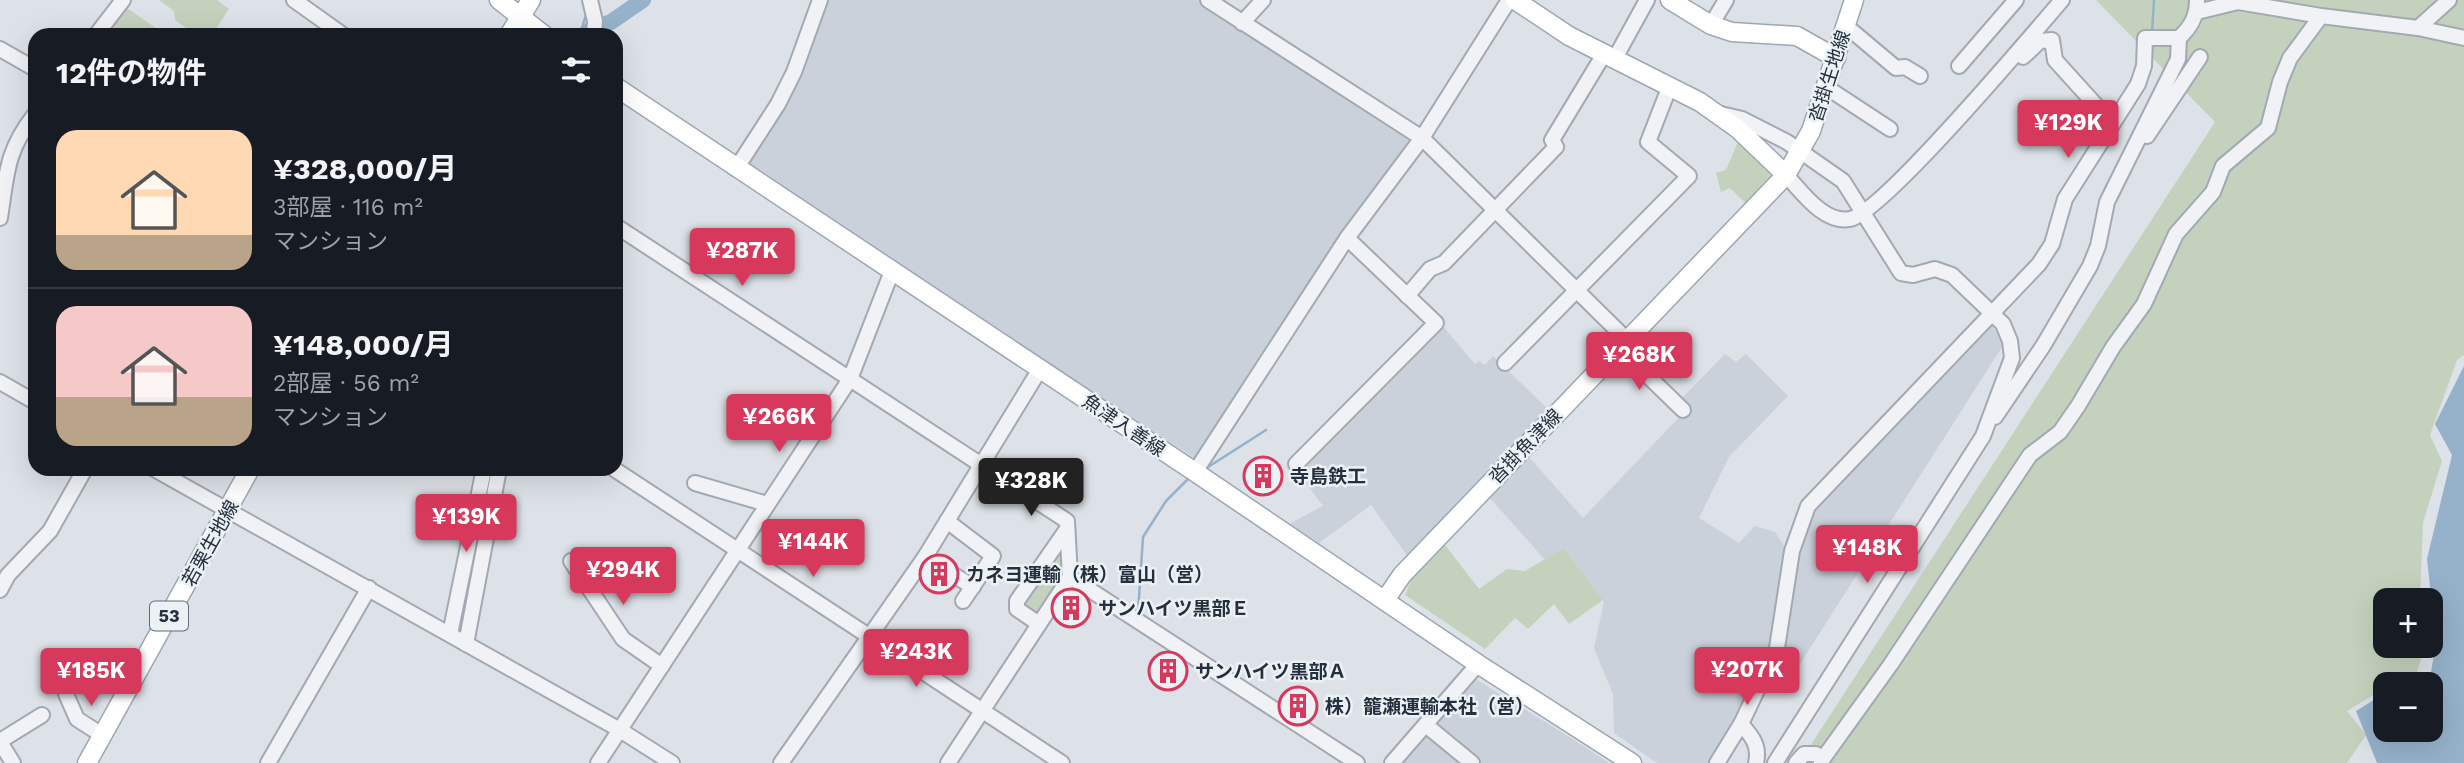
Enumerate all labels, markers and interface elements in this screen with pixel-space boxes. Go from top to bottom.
street label: 沓掛生地線 [1804,27,1855,125]
icon: filters [557,51,595,89]
text: 12件の物件 [56,55,207,90]
pin: ¥129K [2019,100,2117,160]
text: ¥129K [2033,109,2103,136]
text: ¥328,000/月 [273,151,457,186]
icon: home [112,158,196,242]
text: 3部屋 · 116 m² [273,194,423,221]
text: マンション [273,228,388,255]
pin: ¥287K [693,229,791,288]
text: ¥287K [706,237,778,264]
text: ¥148,000/月 [273,327,454,362]
pin: ¥268K [1590,332,1688,392]
icon: home [112,334,196,418]
text: ¥268K [1602,341,1676,368]
text: 2部屋 · 56 m² [273,370,419,397]
street label: 魚津入善線 [1078,389,1170,462]
pin: ¥266K [730,394,828,454]
text: ¥266K [742,403,816,430]
text: マンション [273,404,388,431]
street label: 沓掛魚津線 [1484,404,1567,489]
building icon: 寺島鉄工 [1242,455,1284,497]
pin: ¥328K [982,458,1080,518]
place label: 寺島鉄工 [1290,465,1366,488]
text: ¥328K [994,467,1068,494]
pin: ¥139K [417,494,515,554]
street label: 若栗生地線 [177,496,244,590]
text: ¥139K [432,503,500,530]
pin: ¥144K [764,520,862,579]
pin: ¥148K [1818,526,1916,585]
text: ¥144K [778,528,848,555]
text: ¥148K [1832,534,1902,561]
pin: ¥294K [574,548,672,607]
building icon: カネヨ運輸（株）富山（営） [918,553,960,595]
text: ¥294K [586,556,660,583]
place label: カネヨ運輸（株）富山（営） [966,563,1213,586]
building icon: サンハイツ黒部Ｅ [1050,587,1092,629]
map controls [2373,588,2443,742]
button: + [2373,588,2443,658]
place label: サンハイツ黒部Ｅ [1098,597,1250,620]
road number: 53 [150,602,188,630]
pin: ¥243K [867,630,965,689]
text: ¥243K [879,638,953,665]
pin: ¥185K [42,648,140,708]
pin: ¥207K [1698,648,1796,707]
building icon: サンハイツ黒部Ａ [1147,650,1189,692]
text: ¥207K [1710,656,1784,683]
text: ¥185K [57,657,126,684]
place label: サンハイツ黒部Ａ [1195,660,1347,683]
button: − [2373,672,2443,742]
building icon: 株）籠瀬運輸本社（営） [1277,685,1319,727]
place label: 株）籠瀬運輸本社（営） [1325,695,1534,718]

